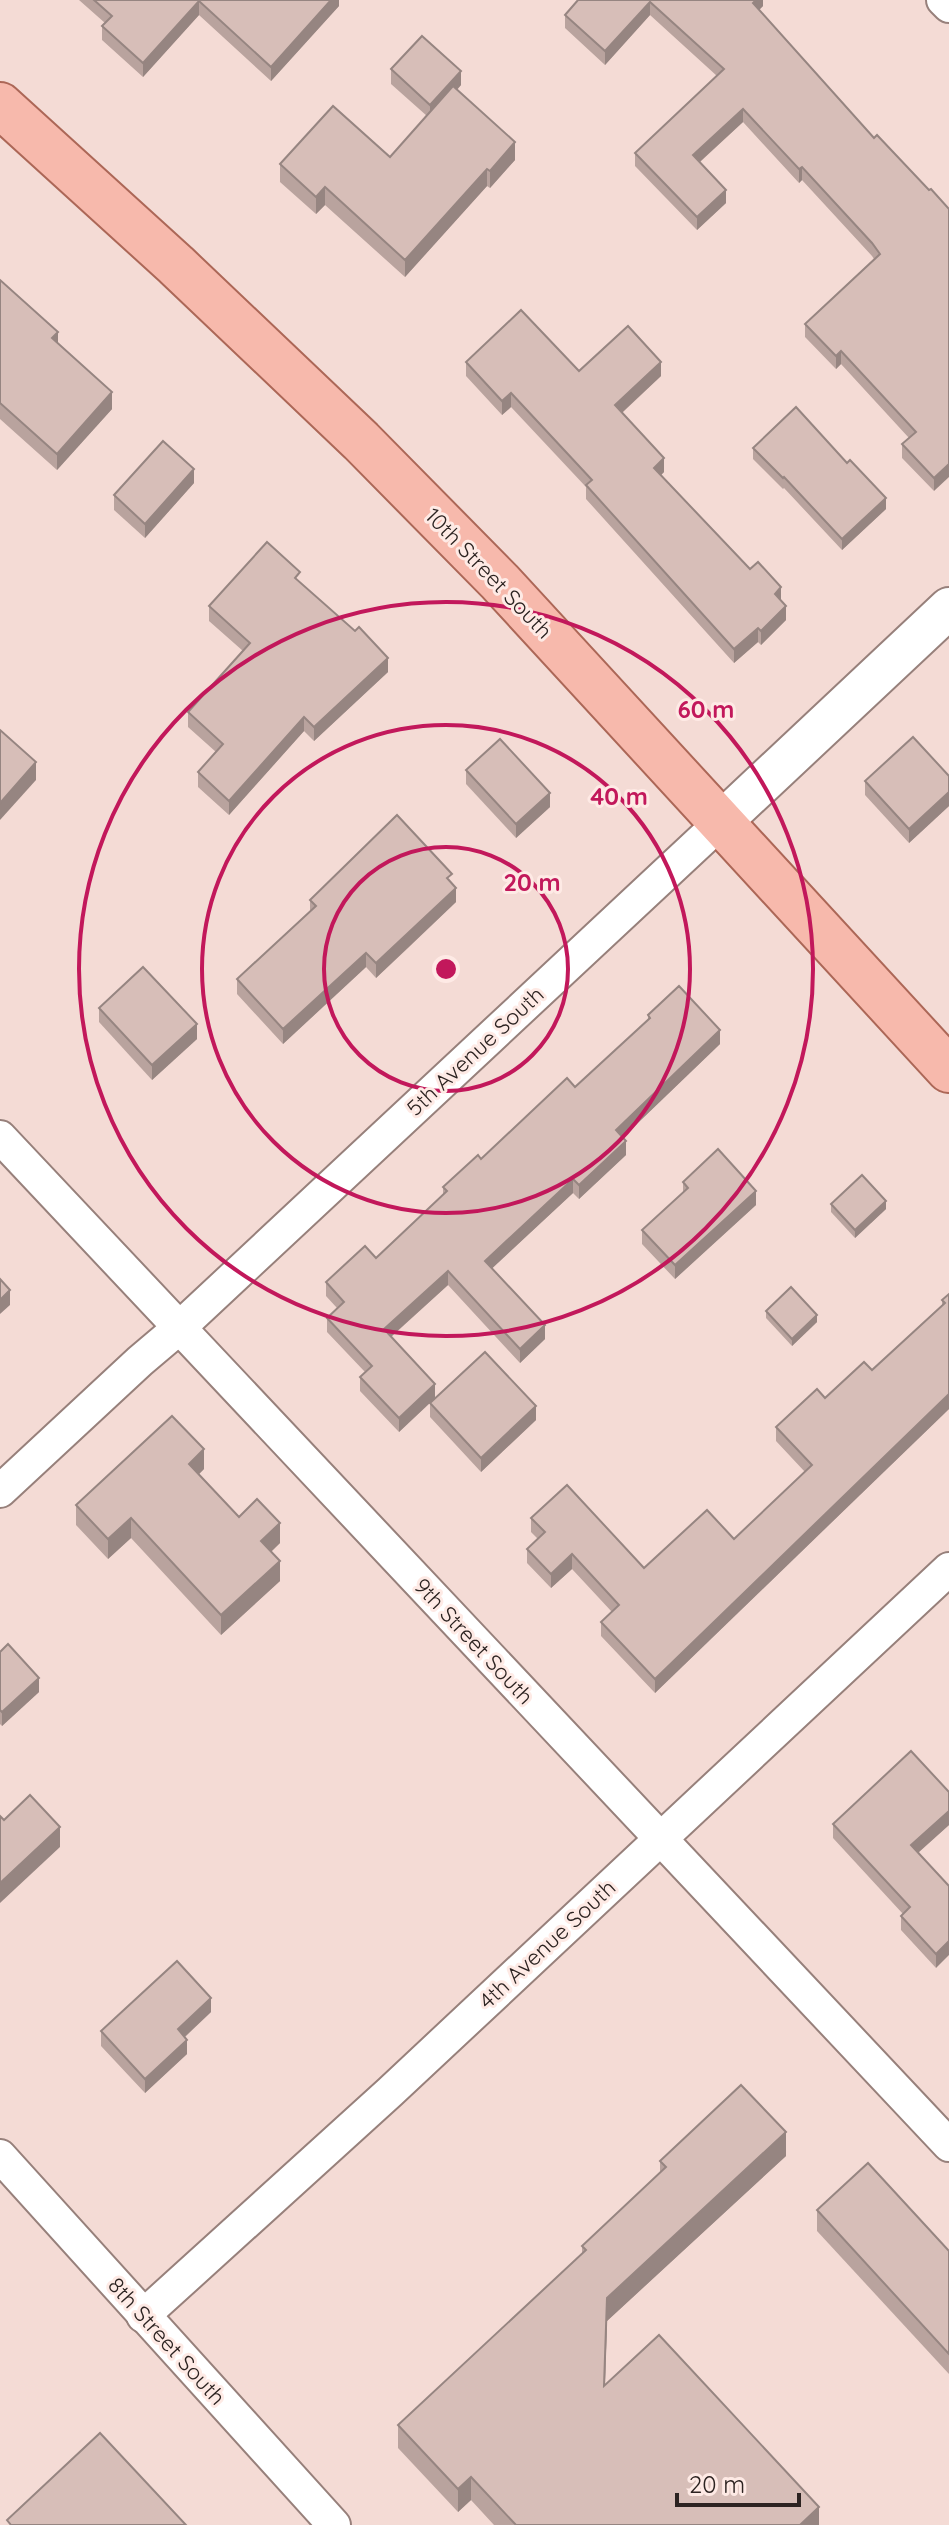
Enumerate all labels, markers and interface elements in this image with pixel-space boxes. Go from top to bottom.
street label: 10th Street South [419,502,559,644]
text: 60 m [678,694,734,724]
text: 40 m [590,781,648,811]
text: 20 m [503,867,561,897]
centre of rings [432,955,460,983]
street label: 5th Avenue South [401,980,549,1122]
street label: 9th Street South [408,1572,540,1710]
street label: 4th Avenue South [473,1873,621,2015]
street label: 8th Street South [102,2271,232,2411]
scale bar [677,2457,799,2507]
text: 20 m [689,2469,745,2499]

